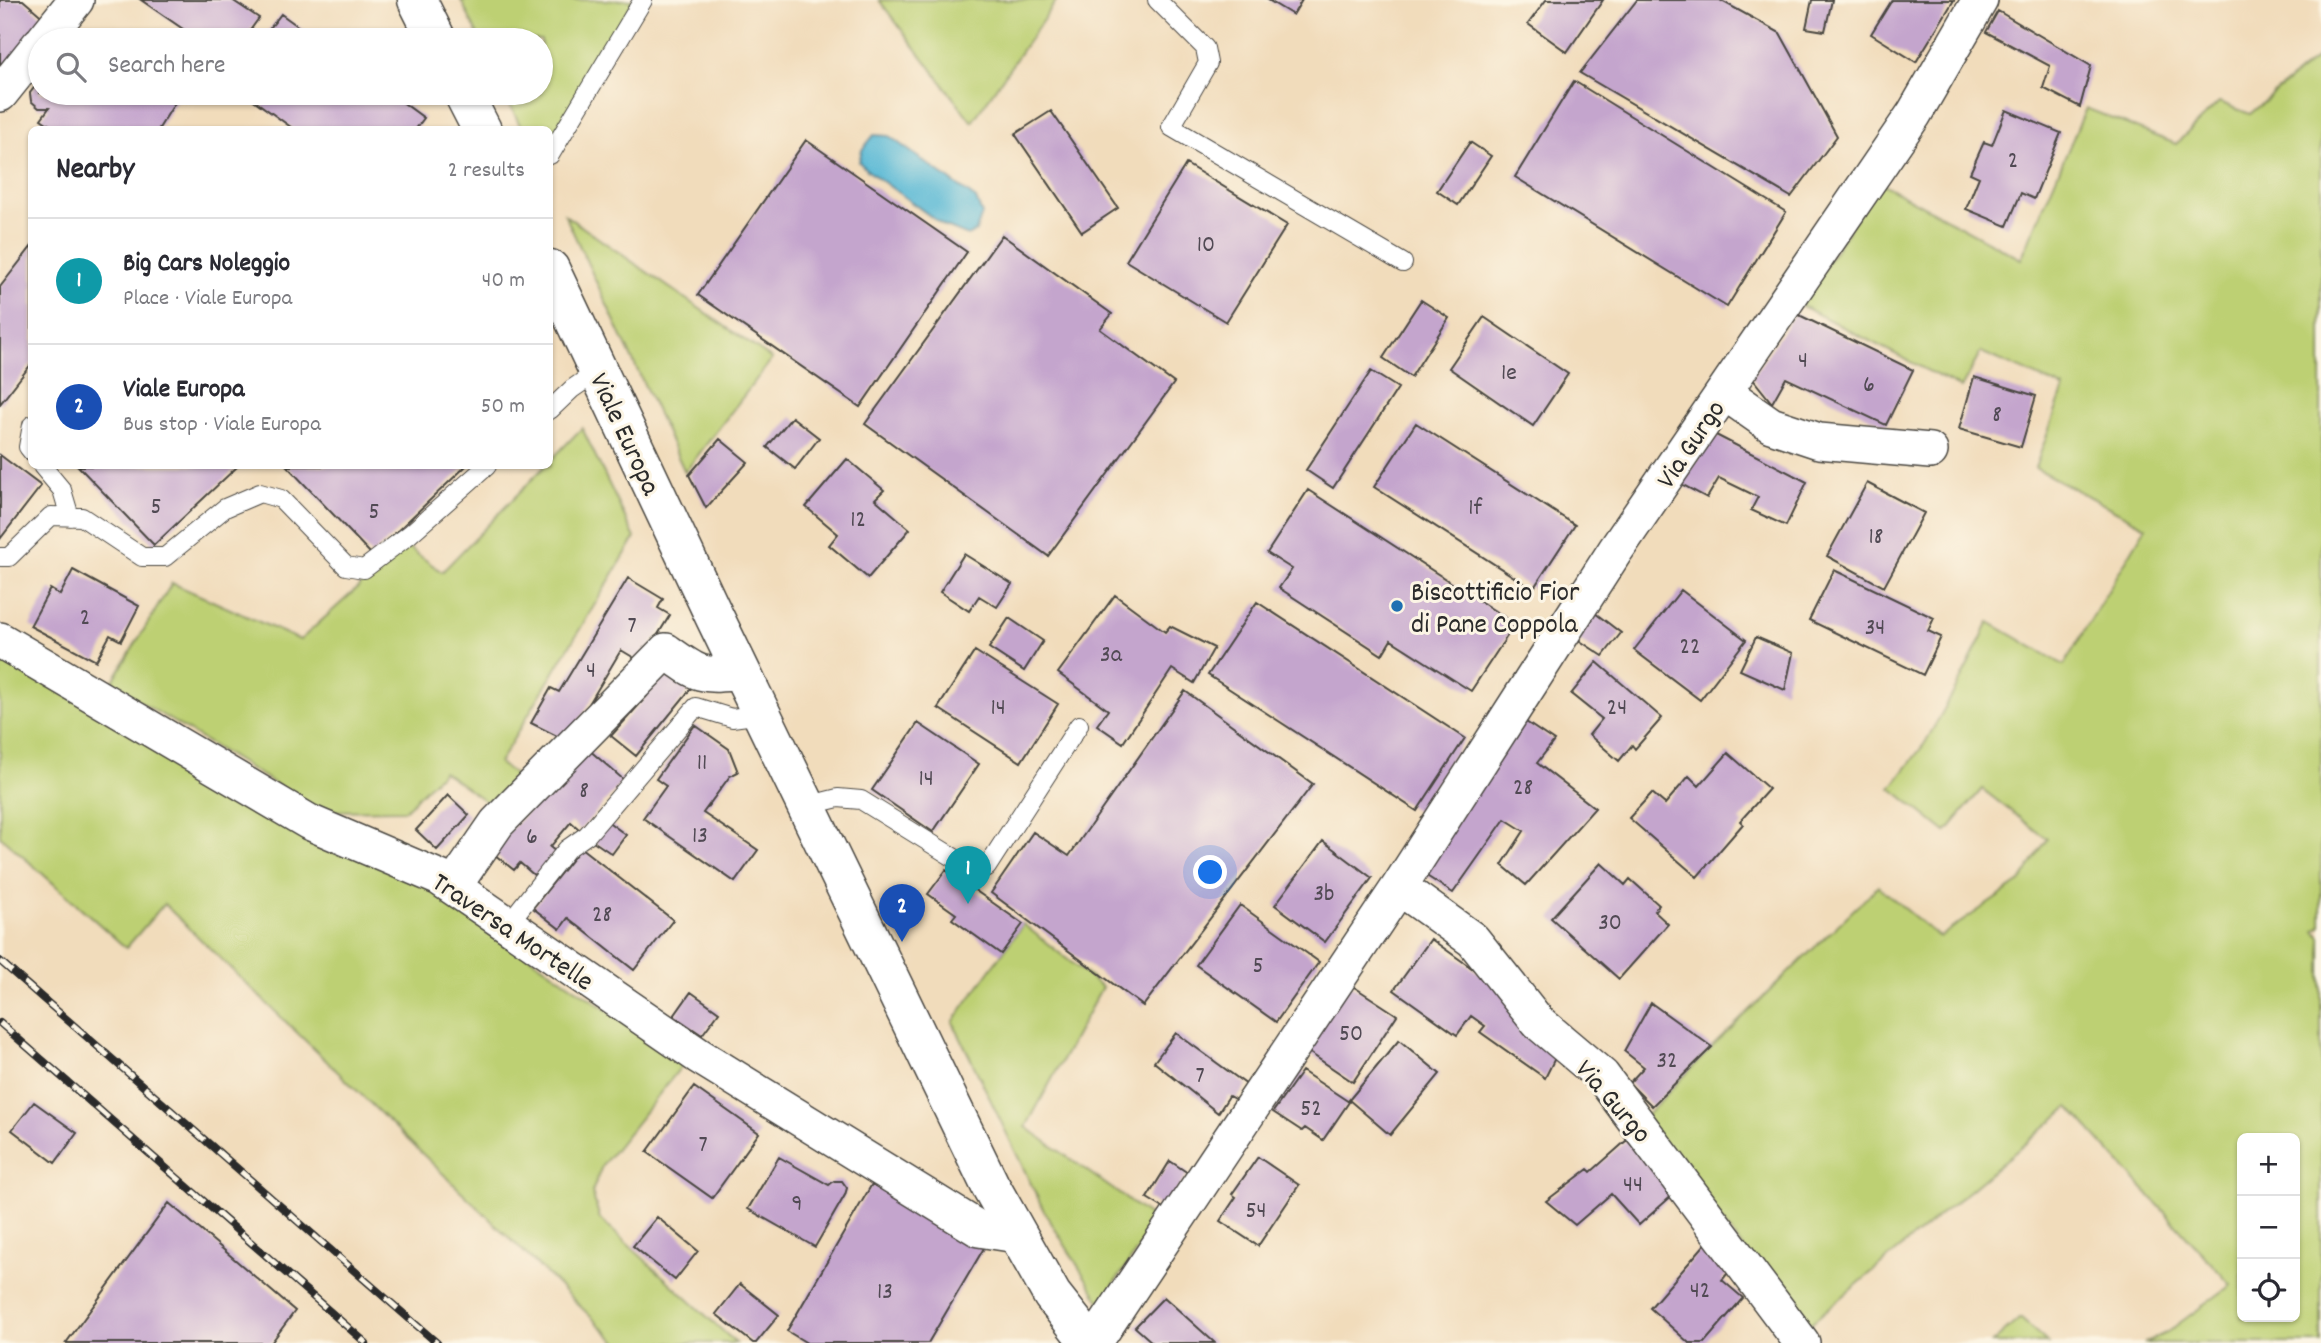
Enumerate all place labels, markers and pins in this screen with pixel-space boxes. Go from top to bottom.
place label: Biscottificio Fior di Pane Coppola [1411,575,1580,647]
marker: Biscottificio Fior di Pane Coppola [1389,598,1405,614]
pin: 1 [945,846,991,904]
pin: 2 [879,884,925,942]

